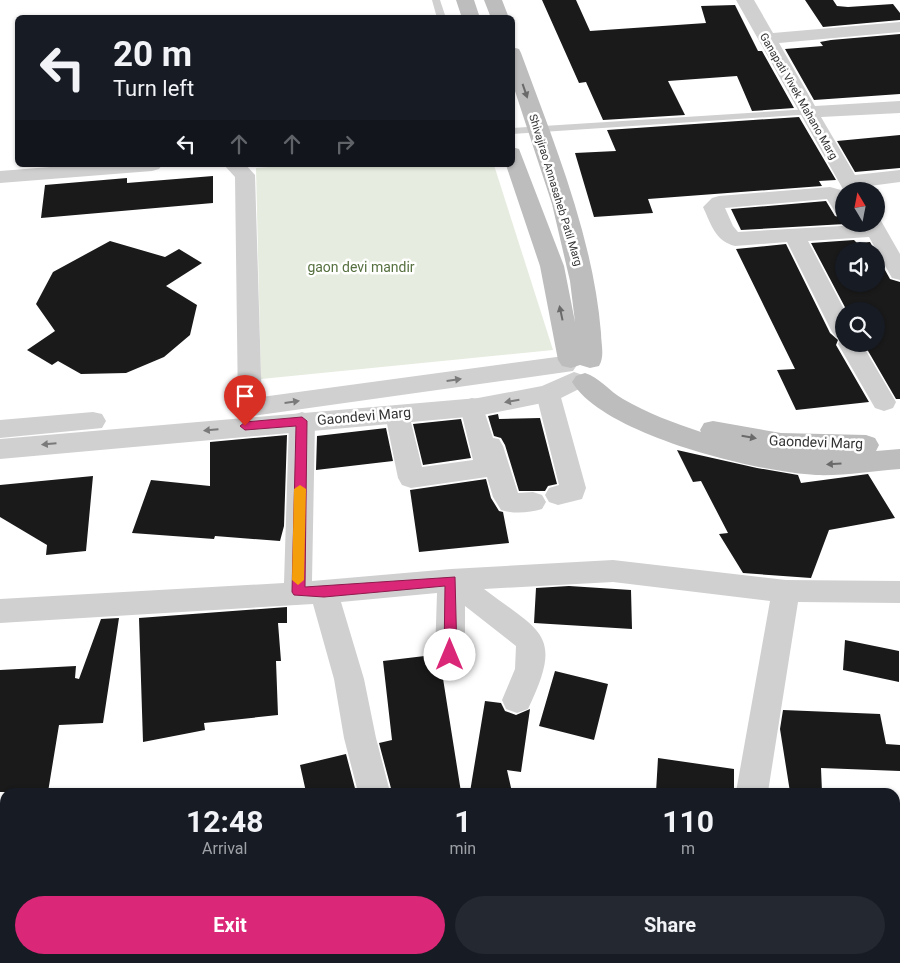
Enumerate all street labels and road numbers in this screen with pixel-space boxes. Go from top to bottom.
street label: Ganapati Vivek Mahano Marg [757,31,840,162]
street label: Shivajirao Annasaheb Patil Marg [526,113,585,268]
street label: Gaondevi Marg [316,404,412,428]
street label: Gaondevi Marg [769,432,863,452]

